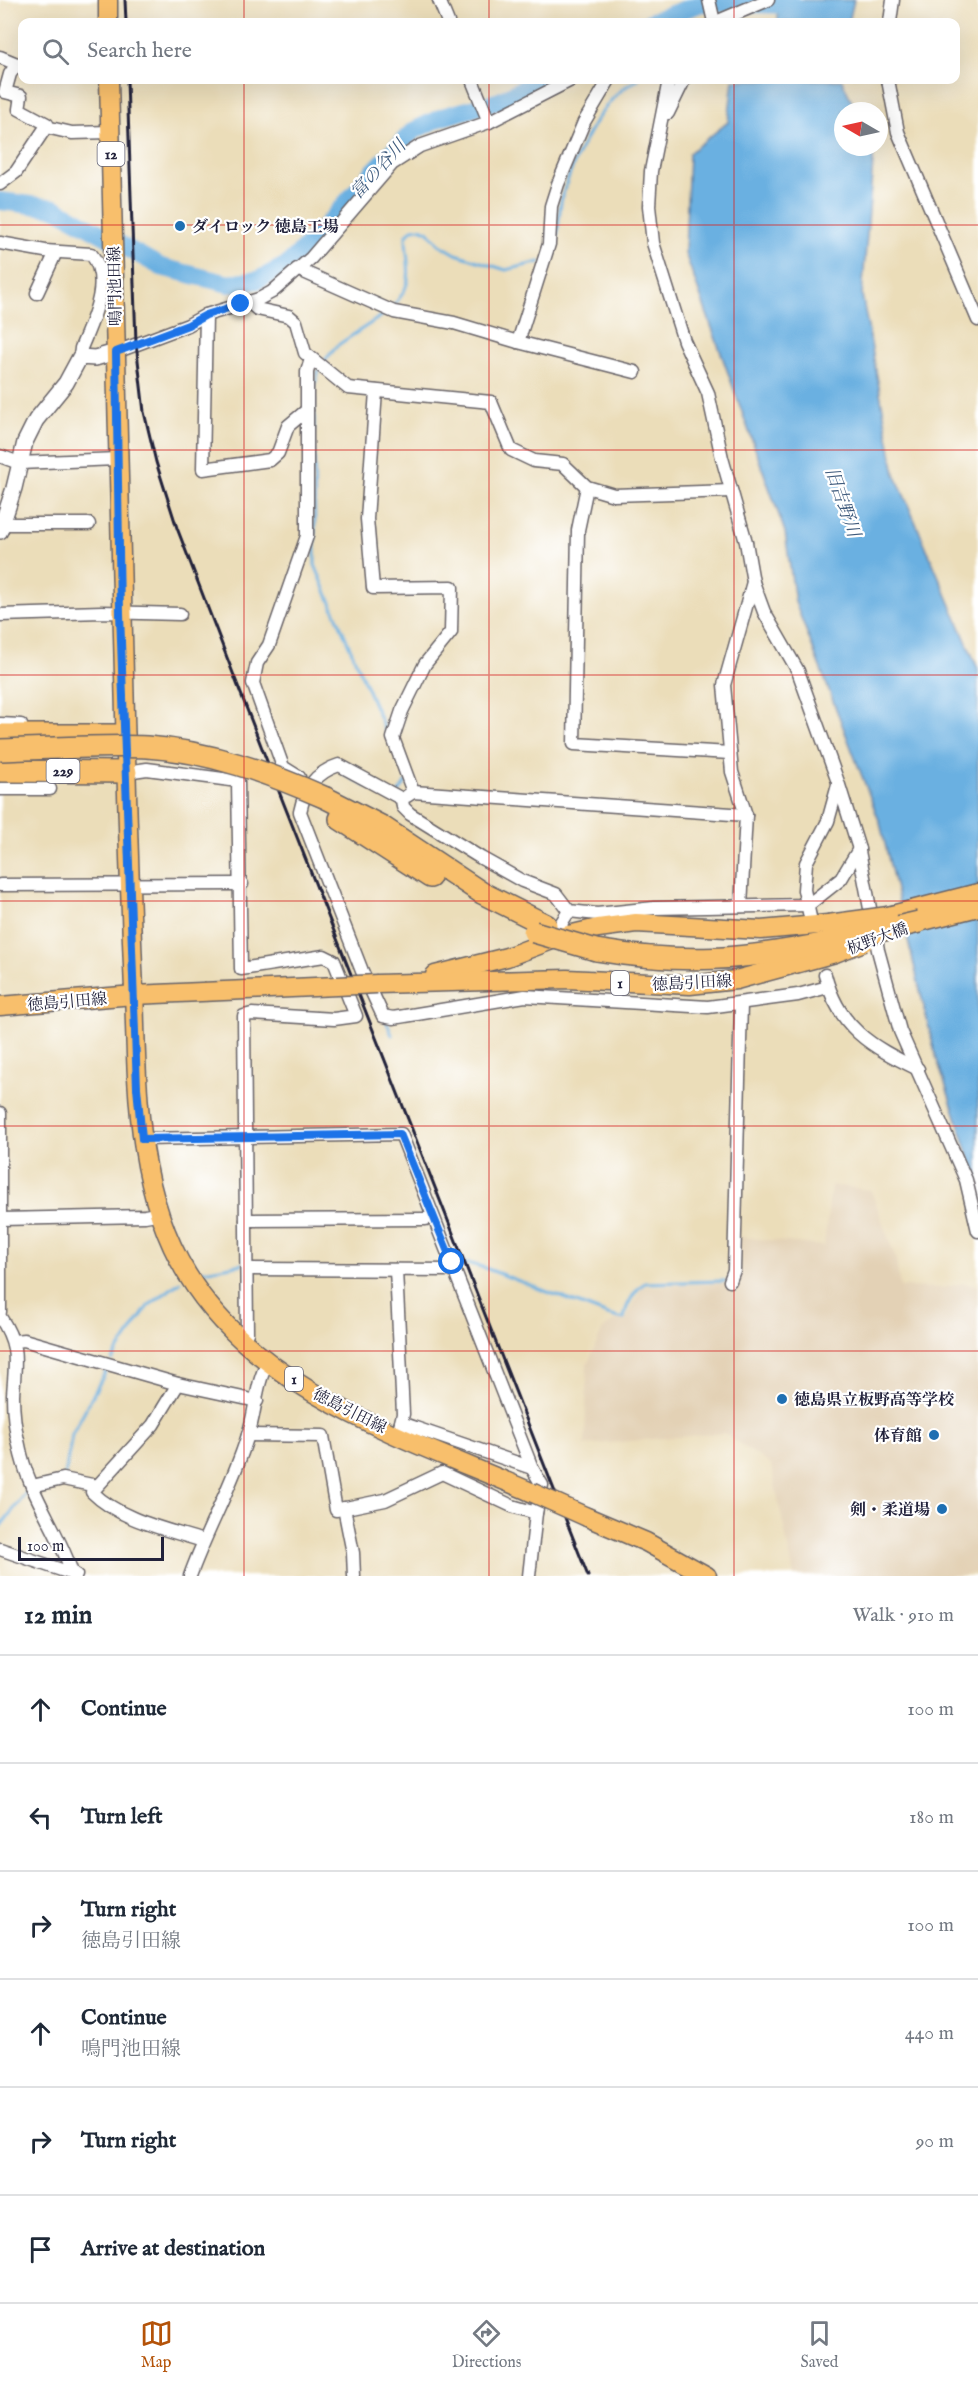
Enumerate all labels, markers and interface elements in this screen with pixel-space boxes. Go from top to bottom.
search box [18,18,960,84]
icon: search [39,35,72,68]
text: Search here [87,37,192,65]
north arrow [834,102,888,156]
water label: 富の谷川 [346,134,413,204]
road number: 12 [98,142,124,166]
place label: ダイロック 徳島工場 [192,218,339,238]
marker: ダイロック 徳島工場 [173,219,187,233]
street label: 鳴門池田線 [105,246,127,326]
route end [227,290,253,316]
water label: 旧吉野川 [819,465,865,542]
road number: 229 [46,759,80,783]
street label: 板野大橋 [844,920,911,960]
road number: 1 [611,971,629,995]
street label: 徳島引田線 [652,972,733,996]
street label: 徳島引田線 [26,990,108,1016]
route start [438,1248,464,1274]
road number: 1 [285,1367,303,1391]
street label: 徳島引田線 [309,1385,389,1439]
place label: 徳島県立板野高等学校 [794,1391,955,1411]
marker: 徳島県立板野高等学校 [775,1392,789,1406]
place label: 体育館 [874,1427,922,1447]
marker: 体育館 [927,1428,941,1442]
place label: 剣・柔道場 [850,1501,930,1521]
marker: 剣・柔道場 [935,1502,949,1516]
scale bar [18,1534,164,1562]
text: 100 m [27,1537,64,1557]
text: 12 min [24,1599,92,1632]
text: Walk · 910 m [853,1603,954,1628]
icon: ahead [24,1693,57,1726]
text: Continue [81,1695,167,1723]
text: 100 m [907,1697,954,1722]
icon: left [24,1801,57,1834]
text: Turn left [81,1803,163,1831]
text: 180 m [909,1805,954,1830]
text: Turn right [81,1896,176,1924]
icon: right [24,1909,57,1942]
text: 100 m [907,1913,954,1938]
text: 徳島引田線 [81,1929,181,1954]
text: Continue [81,2004,167,2032]
icon: ahead [24,2017,57,2050]
text: 440 m [905,2021,954,2046]
text: 鳴門池田線 [81,2037,181,2062]
icon: right [24,2125,57,2158]
text: Turn right [81,2127,176,2155]
text: 90 m [916,2129,954,2154]
icon: arrive [24,2233,57,2266]
text: Arrive at destination [81,2235,265,2263]
tab: Map [140,2317,173,2373]
tab: Directions [452,2317,521,2373]
tab: Saved [801,2317,838,2373]

